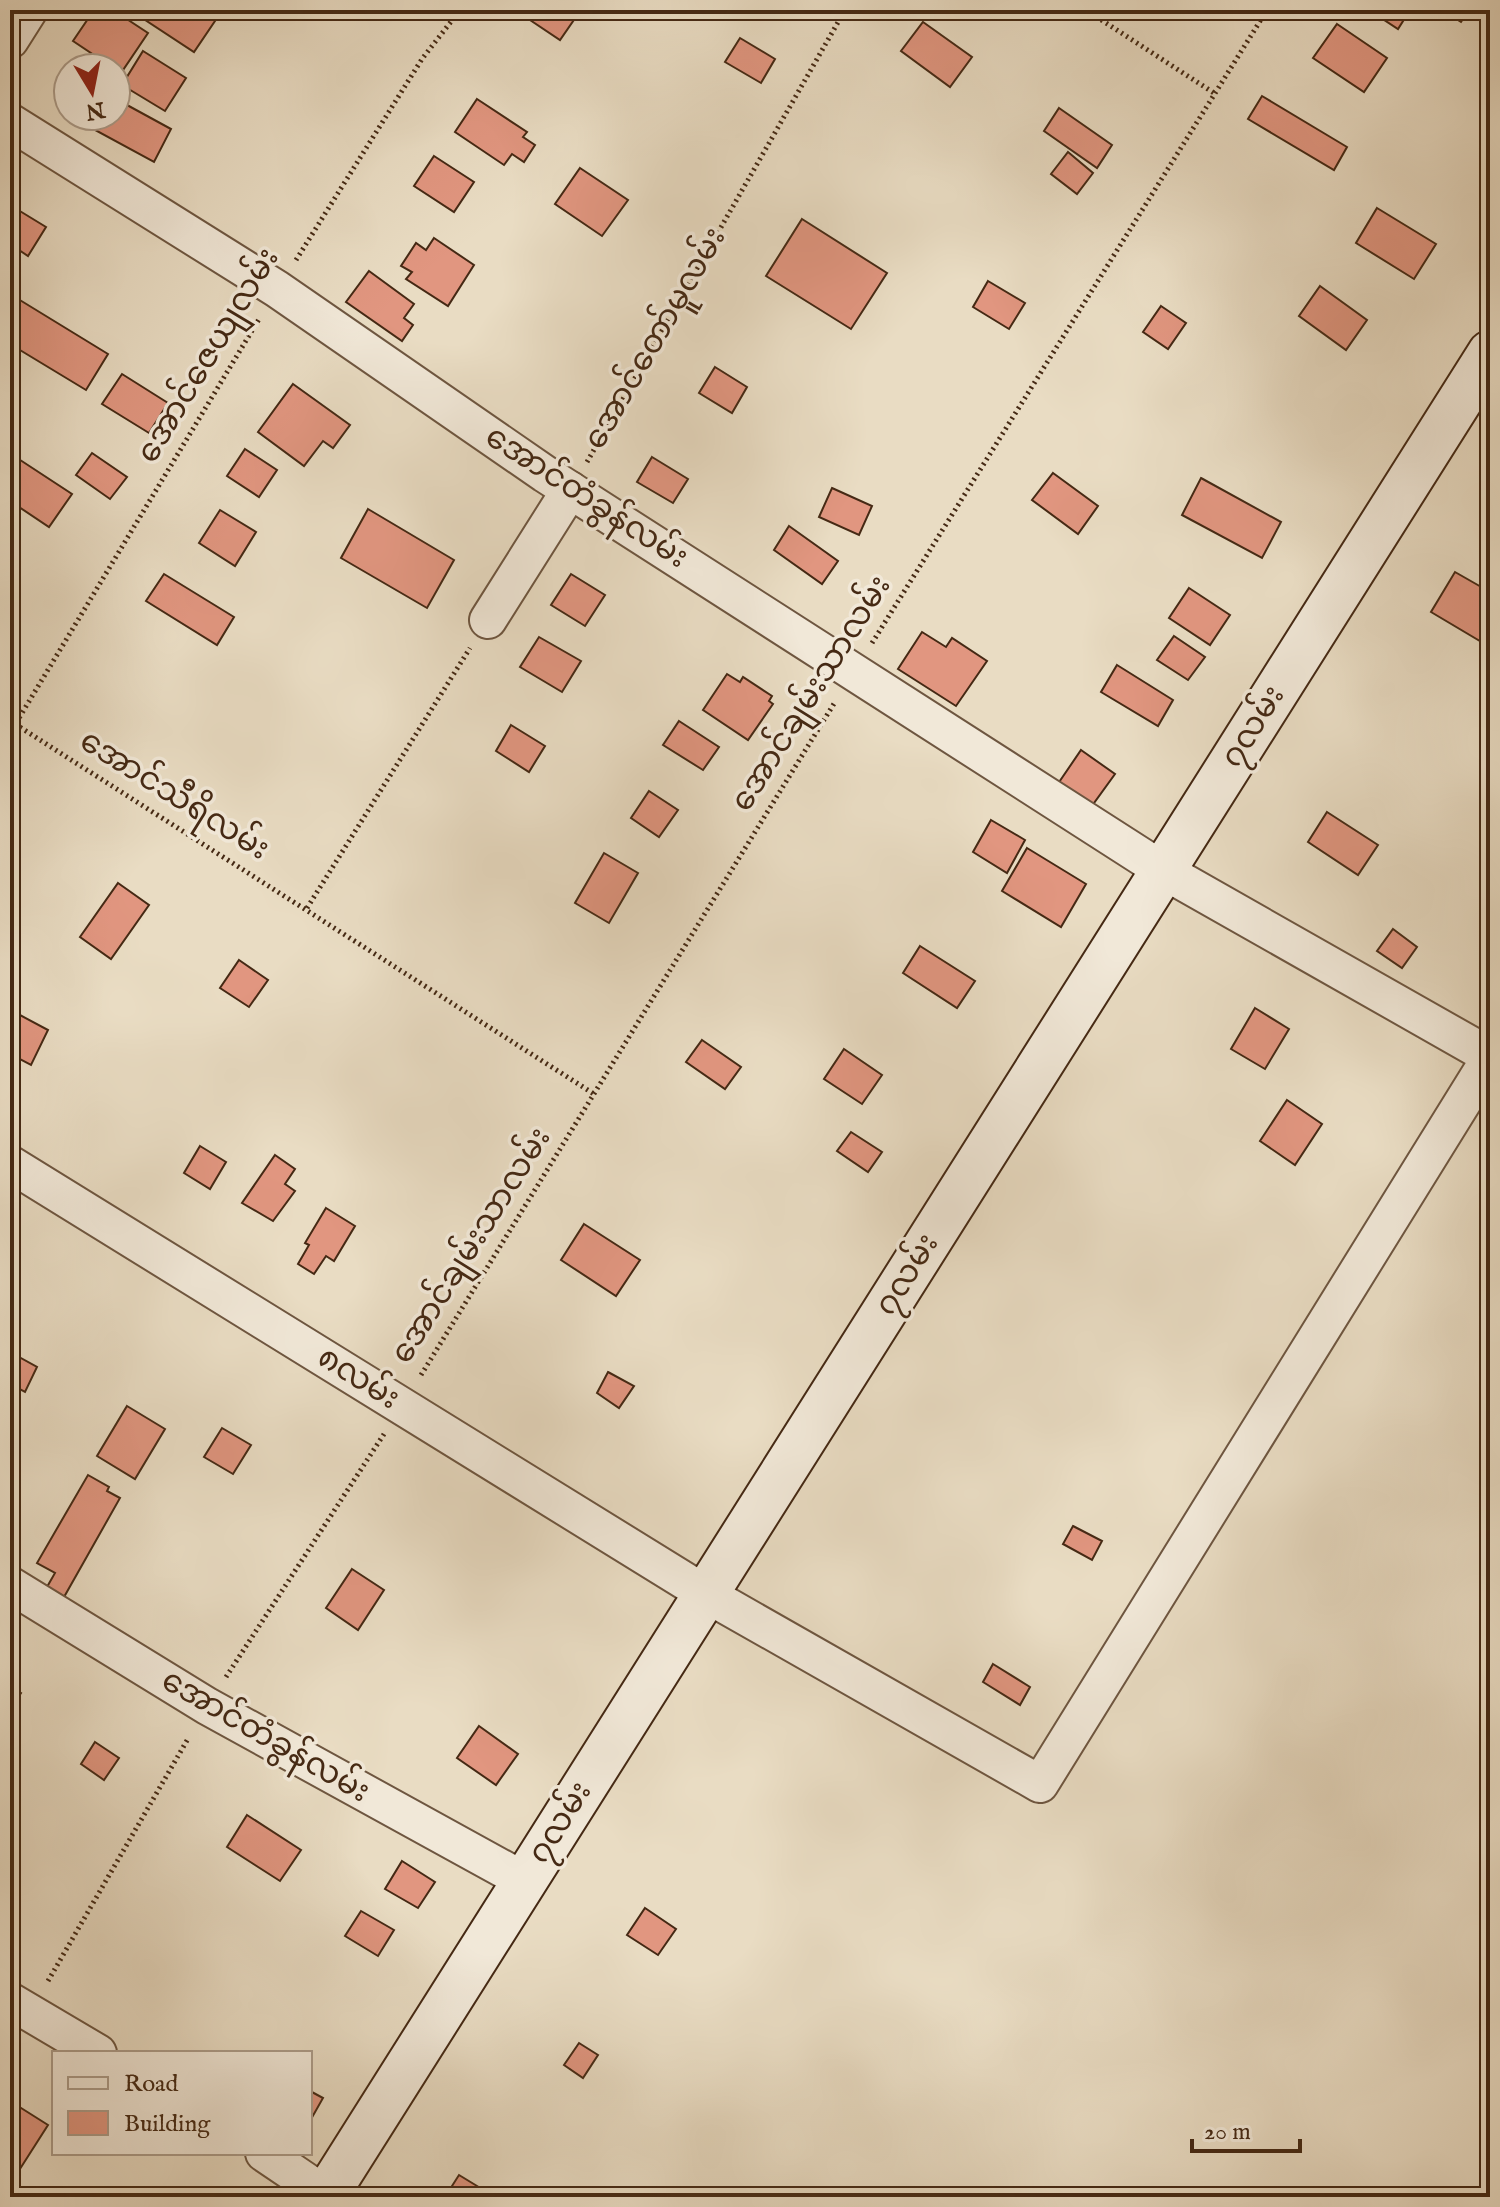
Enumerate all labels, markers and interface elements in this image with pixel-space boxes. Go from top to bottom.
north arrow [52,52,132,132]
text: N [83,94,108,125]
street label: အောင်တော်မူလမ်း [571,218,739,459]
street label: အောင်ဇေယျလမ်း [124,238,292,473]
street label: အောင်တံခွန်လမ်း [475,413,698,581]
street label: အောင်ချမ်းသာလမ်း [719,565,904,821]
street label: ၇လမ်း [1209,676,1298,777]
street label: အောင်သီရိလမ်း [70,717,279,873]
street label: အောင်ချမ်းသာလမ်း [379,1117,564,1373]
street label: ၇လမ်း [863,1224,952,1325]
street label: ၈လမ်း [309,1334,410,1420]
street label: အောင်တံခွန်လမ်း [152,1656,379,1816]
street label: ၇လမ်း [516,1772,605,1873]
legend [52,2051,312,2155]
text: Road [124,2069,178,2100]
scale bar [1192,2103,1300,2153]
text: Building [124,2109,211,2140]
text: 20 m [1204,2117,1251,2148]

